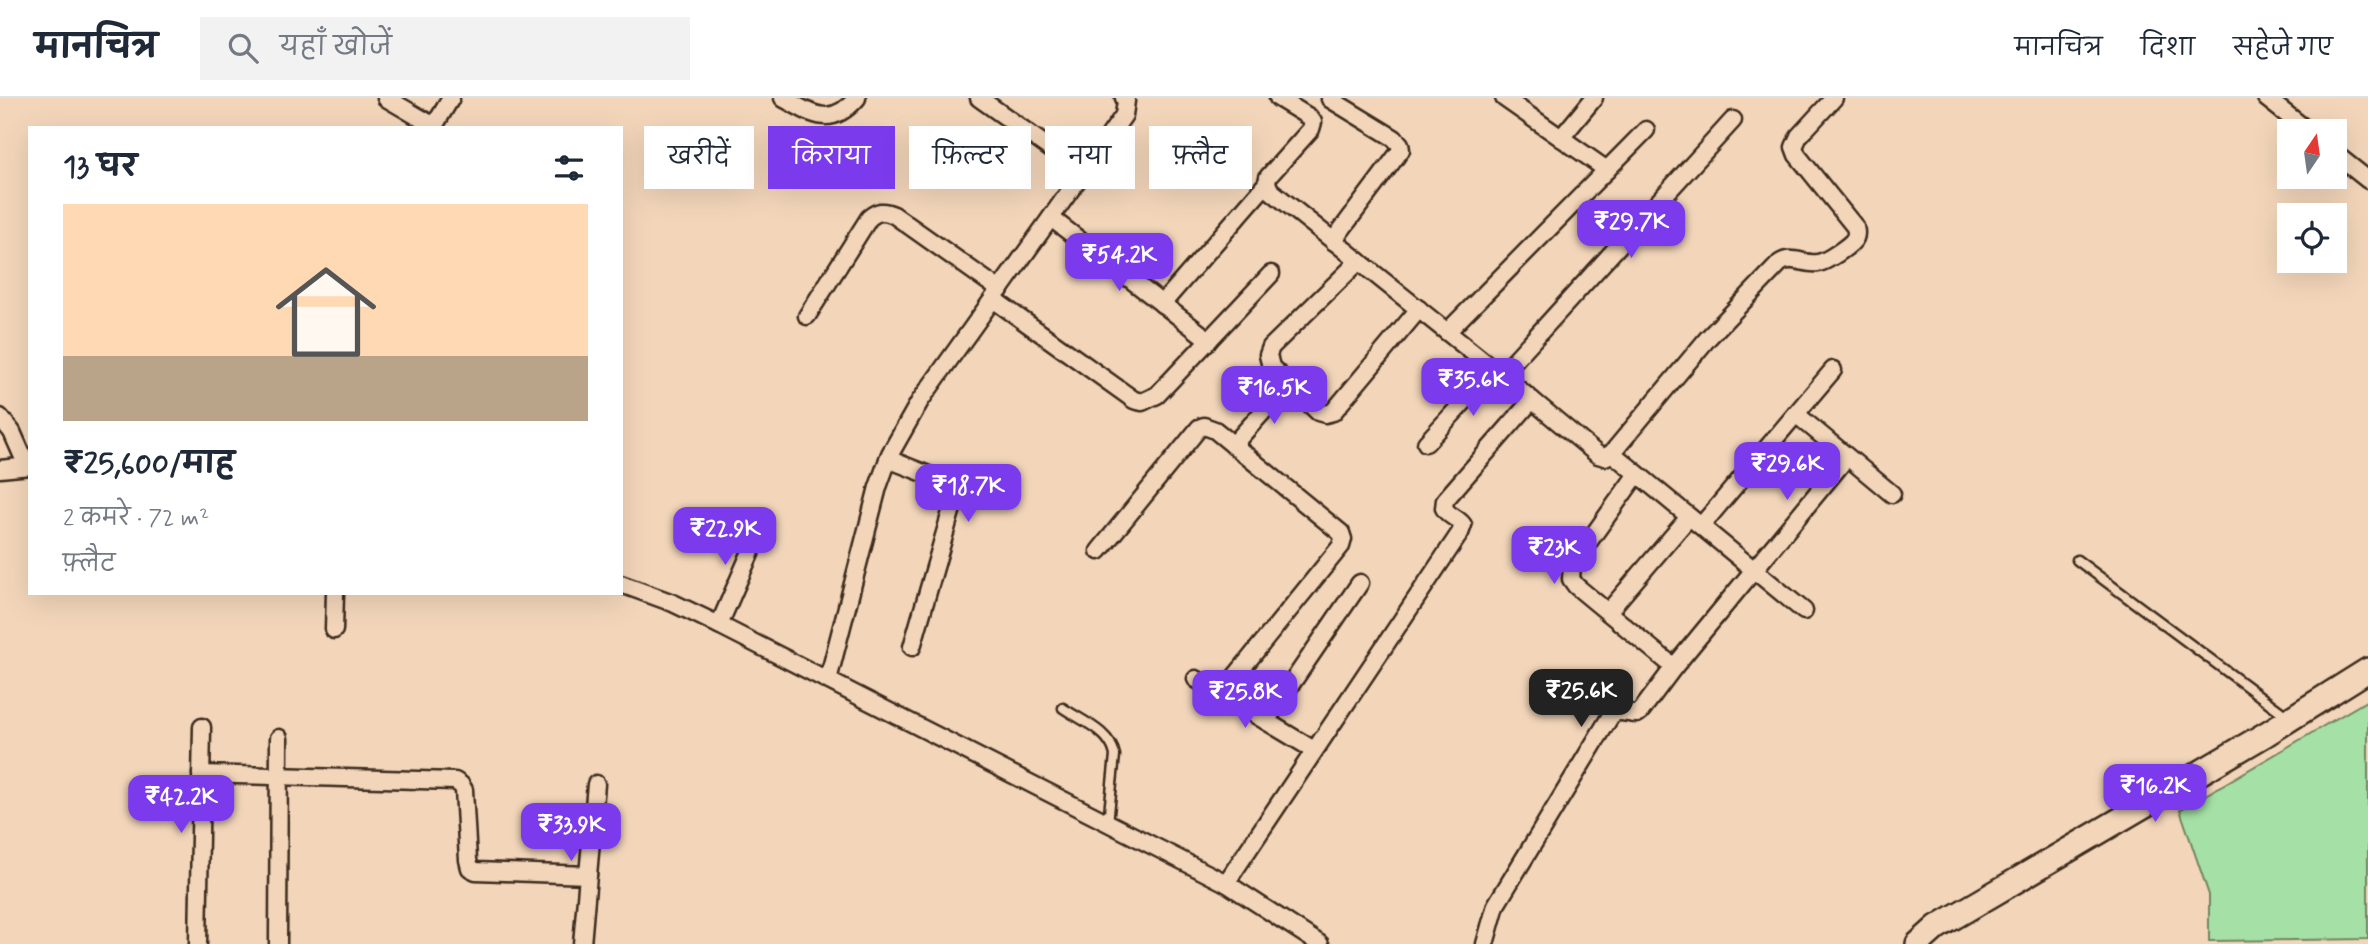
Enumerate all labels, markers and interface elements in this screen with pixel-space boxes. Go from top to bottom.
search box [200,17,690,80]
text: मानचित्र [35,26,158,70]
icon: search [224,29,262,67]
text: यहाँ खोजें [280,31,392,65]
text: मानचित्र [2015,33,2103,64]
text: दिशा [2141,33,2195,64]
text: सहेजे गए [2233,33,2333,64]
north arrow [2277,119,2347,189]
map controls [2277,119,2347,273]
chip: खरीदें [644,126,754,189]
chip: किराया [768,126,895,189]
chip: फ़िल्टर [909,126,1031,189]
chip: नया [1045,126,1135,189]
chip: फ़्लैट [1149,126,1252,189]
text: 13 घर [63,148,137,187]
icon: filters [550,149,588,187]
pin: ₹29.7K [1574,200,1688,260]
button: locate [2277,203,2347,273]
text: ₹29.7K [1593,208,1669,238]
pin: ₹54.2K [1062,234,1176,293]
text: ₹54.2K [1081,241,1157,271]
icon: home [263,249,389,375]
pin: ₹35.6K [1416,358,1530,418]
pin: ₹16.5K [1217,366,1331,426]
text: ₹35.6K [1437,366,1509,396]
text: ₹16.5K [1237,374,1311,404]
pin: ₹29.6K [1730,442,1844,502]
text: ₹25,600/माह [63,445,235,484]
text: ₹29.6K [1750,450,1824,480]
pin: ₹18.7K [911,464,1025,524]
text: ₹18.7K [931,472,1005,502]
text: 2 कमरे · 72 m² [63,504,209,534]
pin: ₹22.9K [668,508,782,567]
text: ₹22.9K [689,515,761,545]
pin: ₹23K [1513,526,1595,586]
text: ₹23K [1528,534,1581,564]
text: फ़्लैट [63,550,115,580]
pin: ₹25.8K [1188,670,1302,730]
pin: ₹25.6K [1524,670,1638,729]
text: ₹25.6K [1545,677,1617,707]
text: ₹25.8K [1208,678,1282,708]
pin: ₹16.2K [2098,764,2212,824]
text: ₹16.2K [2119,772,2191,802]
pin: ₹42.2K [124,776,238,835]
text: ₹42.2K [144,783,218,813]
pin: ₹33.9K [514,804,628,863]
text: ₹33.9K [537,811,605,841]

